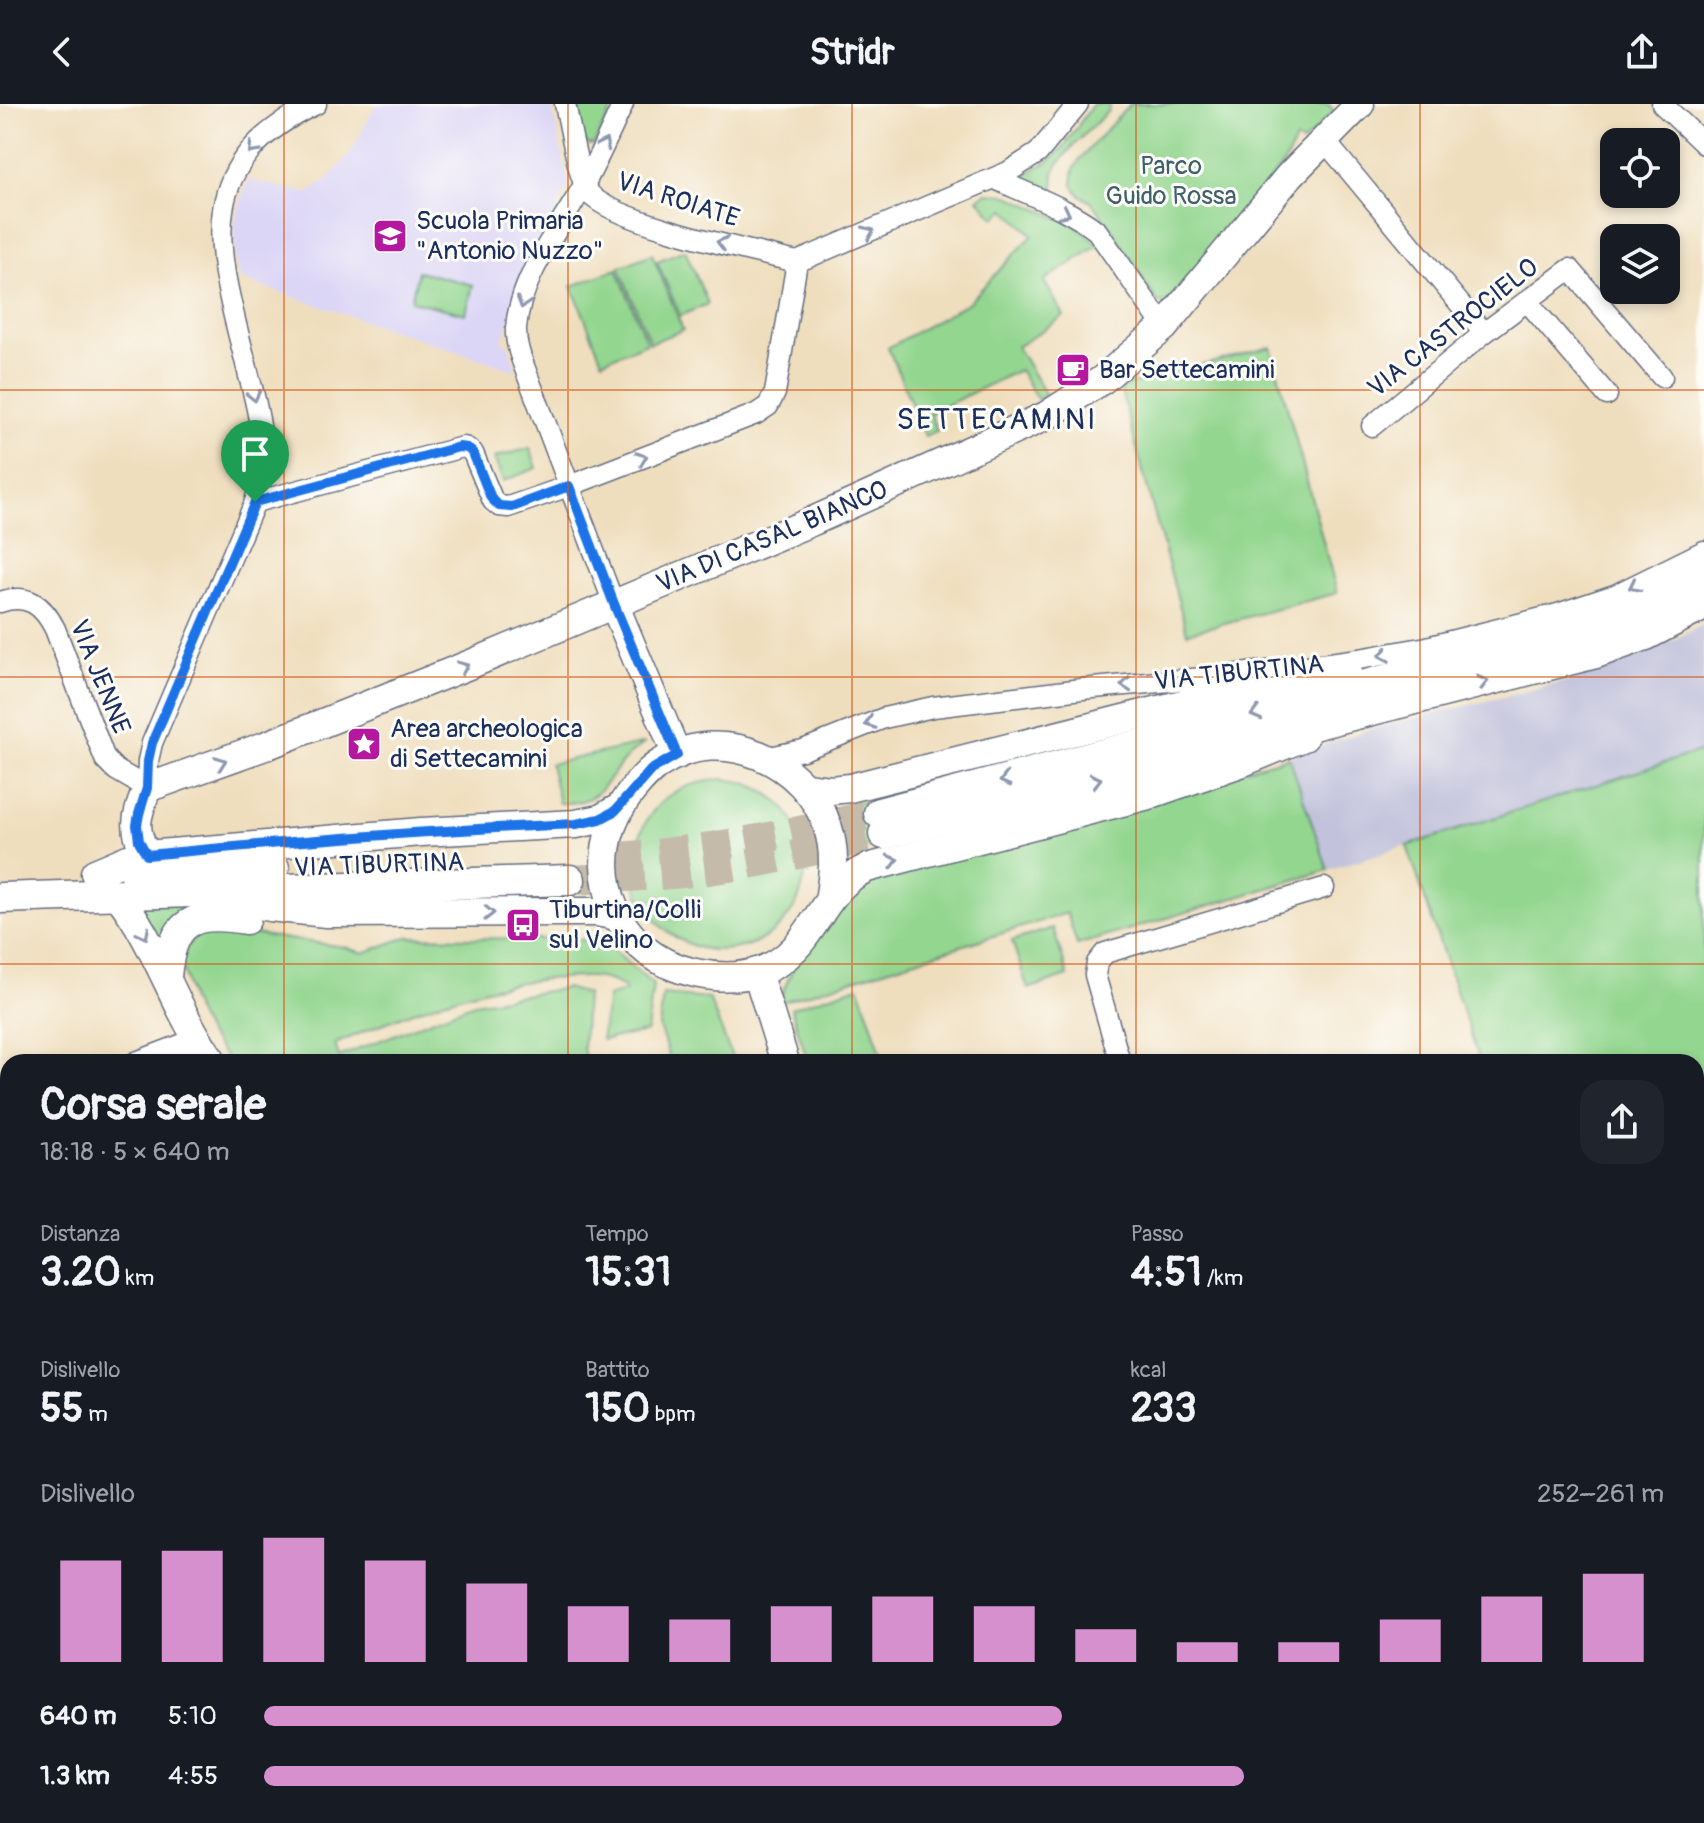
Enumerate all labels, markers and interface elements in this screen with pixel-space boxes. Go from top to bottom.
icon: back [40,30,84,74]
text: Stridr [809,30,895,75]
icon: share [1620,30,1664,74]
map controls [1600,128,1680,304]
button: locate [1600,128,1680,208]
one-way arrow [594,138,610,153]
one-way arrow [248,140,262,154]
park label: Parco Guido Rossa [1105,150,1237,212]
street label: VIA ROIATE [613,165,743,235]
one-way arrow [1057,203,1072,218]
place label: Scuola Primaria "Antonio Nuzzo" [416,205,603,267]
school or university icon: Scuola Primaria "Antonio Nuzzo" [371,217,409,255]
button: layers [1600,224,1680,304]
one-way arrow [861,225,875,241]
one-way arrow [715,236,729,253]
street label: VIA CASTROCIELO [1361,251,1545,405]
one-way arrow [516,296,532,309]
cafe icon: Bar Settecamini [1054,351,1092,389]
place label: Bar Settecamini [1099,354,1275,386]
one-way arrow [245,389,262,403]
district label: SETTECAMINI [897,401,1097,438]
pin [221,420,289,502]
icon: arrive [233,432,277,476]
one-way arrow [634,451,648,468]
street label: VIA DI CASAL BIANCO [652,474,892,600]
one-way arrow [1628,576,1643,592]
street label: VIA JENNE [63,615,137,739]
one-way arrow [1378,646,1391,663]
street label: VIA TIBURTINA [1153,648,1326,698]
one-way arrow [455,660,469,677]
one-way arrow [1476,674,1490,691]
one-way arrow [1119,676,1132,693]
one-way arrow [1250,705,1264,722]
place label: Area archeologica di Settecamini [390,713,583,775]
one-way arrow [863,713,877,730]
place icon: Area archeologica di Settecamini [345,725,383,763]
one-way arrow [213,755,227,772]
one-way arrow [998,771,1012,787]
one-way arrow [1088,773,1102,790]
street label: VIA TIBURTINA [293,846,465,884]
one-way arrow [885,853,899,870]
place label: Tiburtina/Colli sul Velino [549,894,701,956]
one-way arrow [483,904,496,922]
bus stop icon: Tiburtina/Colli sul Velino [504,906,542,944]
one-way arrow [134,926,150,941]
text: Corsa serale [40,1078,266,1133]
button: share [1580,1080,1664,1164]
text: 18:18 · 5 × 640 m [40,1136,230,1168]
text: Distanza [40,1220,120,1248]
text: Tempo [585,1220,649,1248]
text: Passo [1131,1220,1184,1248]
text: 3.20 [40,1248,121,1297]
text: 15:31 [585,1248,671,1297]
text: 4:51 [1131,1248,1202,1297]
text: km [121,1264,154,1292]
text: /km [1202,1264,1243,1292]
text: Dislivello [40,1356,120,1384]
text: Battito [585,1356,650,1384]
text: kcal [1131,1356,1166,1384]
text: 55 [40,1384,83,1433]
text: 150 [585,1384,650,1433]
text: 233 [1131,1384,1196,1433]
text: m [83,1400,108,1428]
text: bpm [650,1400,695,1428]
text: Dislivello [40,1478,135,1510]
text: 252–261 m [1537,1478,1664,1510]
text: 640 m [40,1700,117,1732]
text: 5:10 [168,1700,217,1732]
text: 1.3 km [40,1760,110,1792]
text: 4:55 [168,1760,218,1792]

